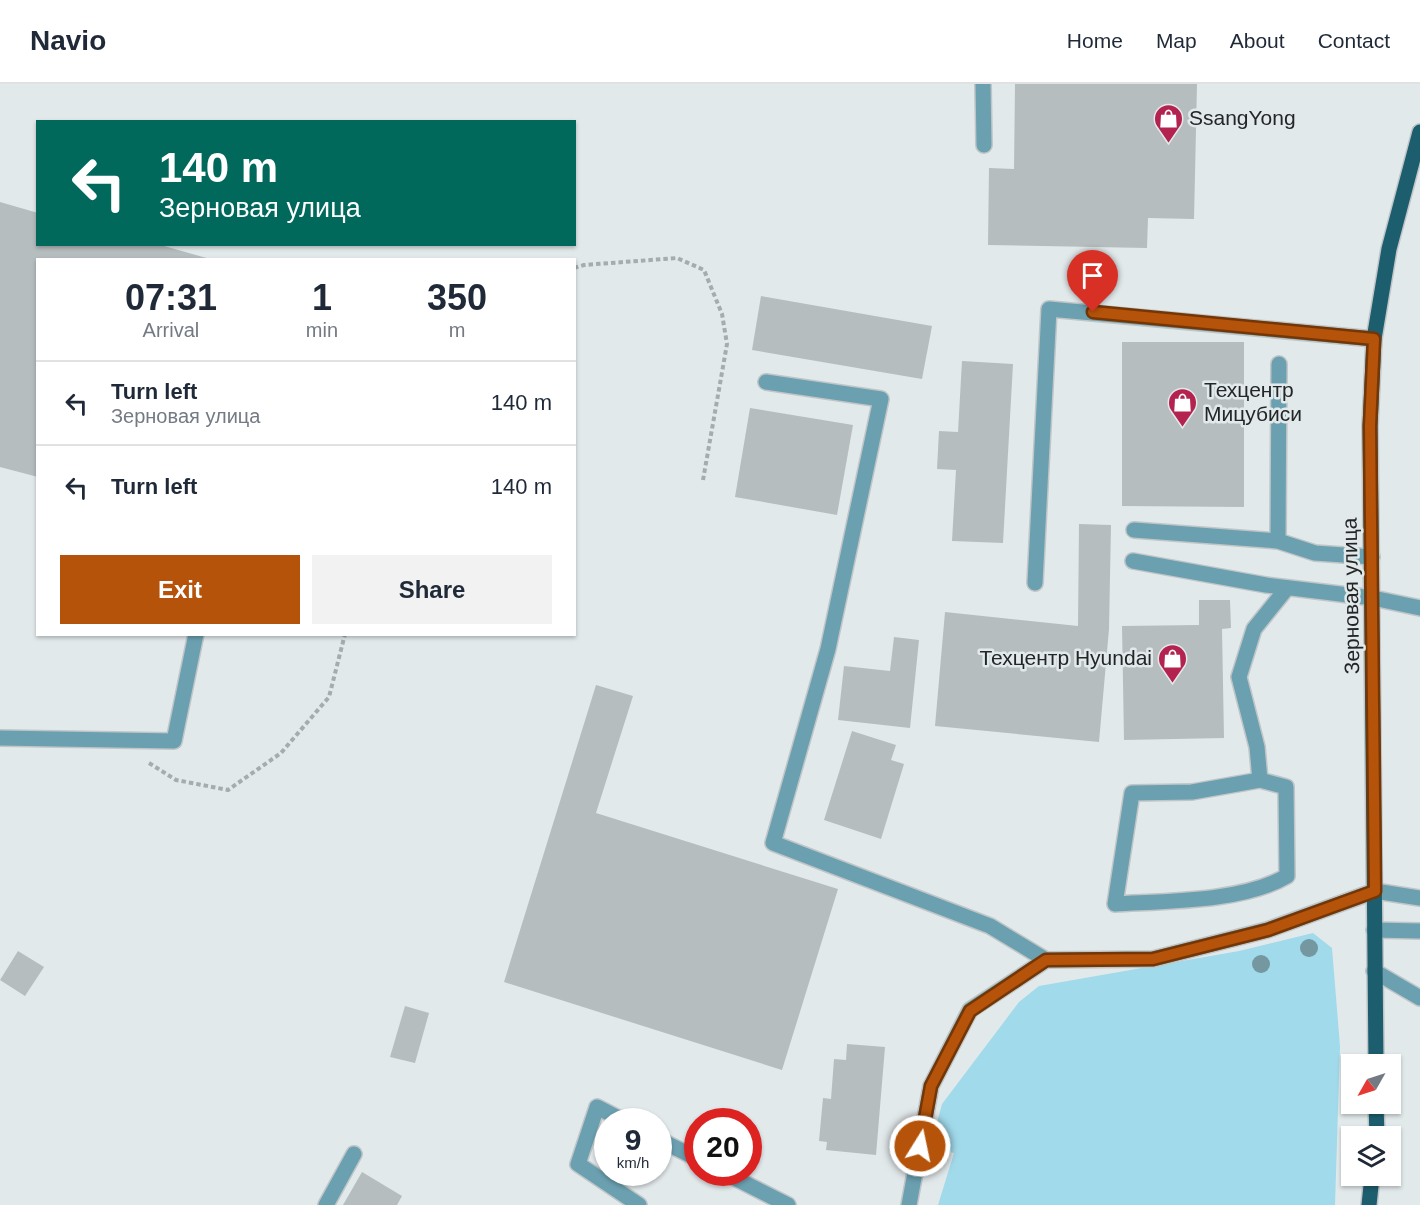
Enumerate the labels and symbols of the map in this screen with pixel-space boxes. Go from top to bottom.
shop icon: SsangYong [1152,102,1184,144]
place label: SsangYong [1189,106,1296,129]
pin [1067,250,1118,312]
place label: Техцентр Мицубиси [1204,378,1302,425]
shop icon: Техцентр Мицубиси [1167,386,1199,428]
street label: Зерновая улица [1338,517,1363,675]
shop icon: Техцентр Hyundai [1157,642,1189,684]
place label: Техцентр Hyundai [979,646,1152,669]
north arrow [1341,1054,1401,1114]
speed limit sign: 20 [684,1108,762,1186]
position arrow [888,1114,952,1178]

